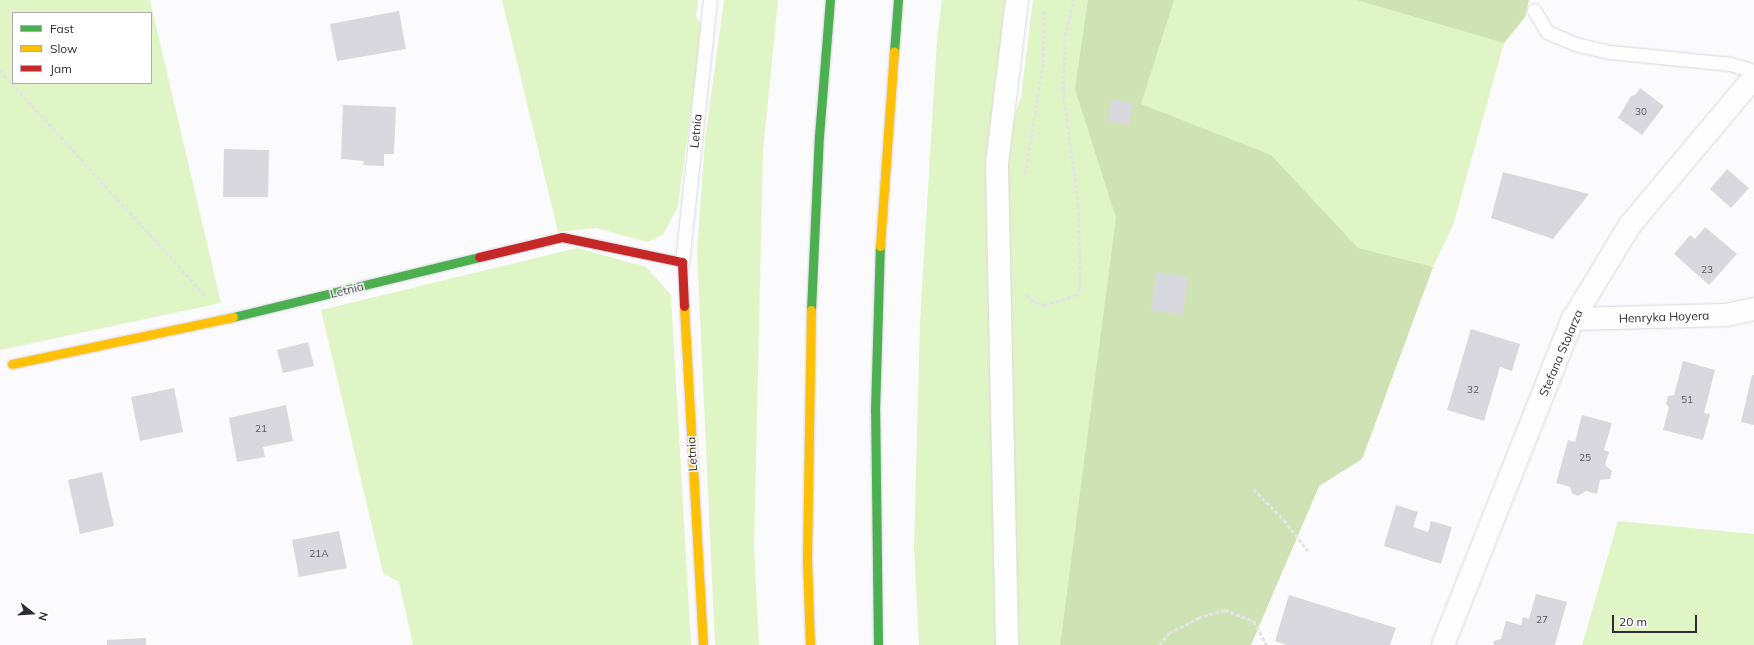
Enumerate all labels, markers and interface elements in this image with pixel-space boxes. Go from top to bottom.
legend [12,12,152,84]
text: Fast [50,21,74,36]
text: Slow [50,41,78,56]
text: Jam [50,61,72,76]
house number: 30 [1635,106,1647,118]
street label: Letnia [687,113,705,149]
house number: 23 [1701,264,1713,276]
street label: Letnia [329,279,365,301]
street label: Stefana Stolarza [1536,307,1586,399]
street label: Henryka Hoyera [1618,308,1710,326]
house number: 32 [1467,384,1479,396]
house number: 51 [1681,394,1693,406]
house number: 21 [255,423,267,435]
street label: Letnia [684,437,700,471]
house number: 25 [1579,452,1591,464]
house number: 21A [309,548,329,560]
north arrow [12,593,52,633]
scale bar [1614,607,1699,633]
text: N [36,610,51,623]
house number: 27 [1536,614,1548,626]
text: 20 m [1619,614,1647,629]

